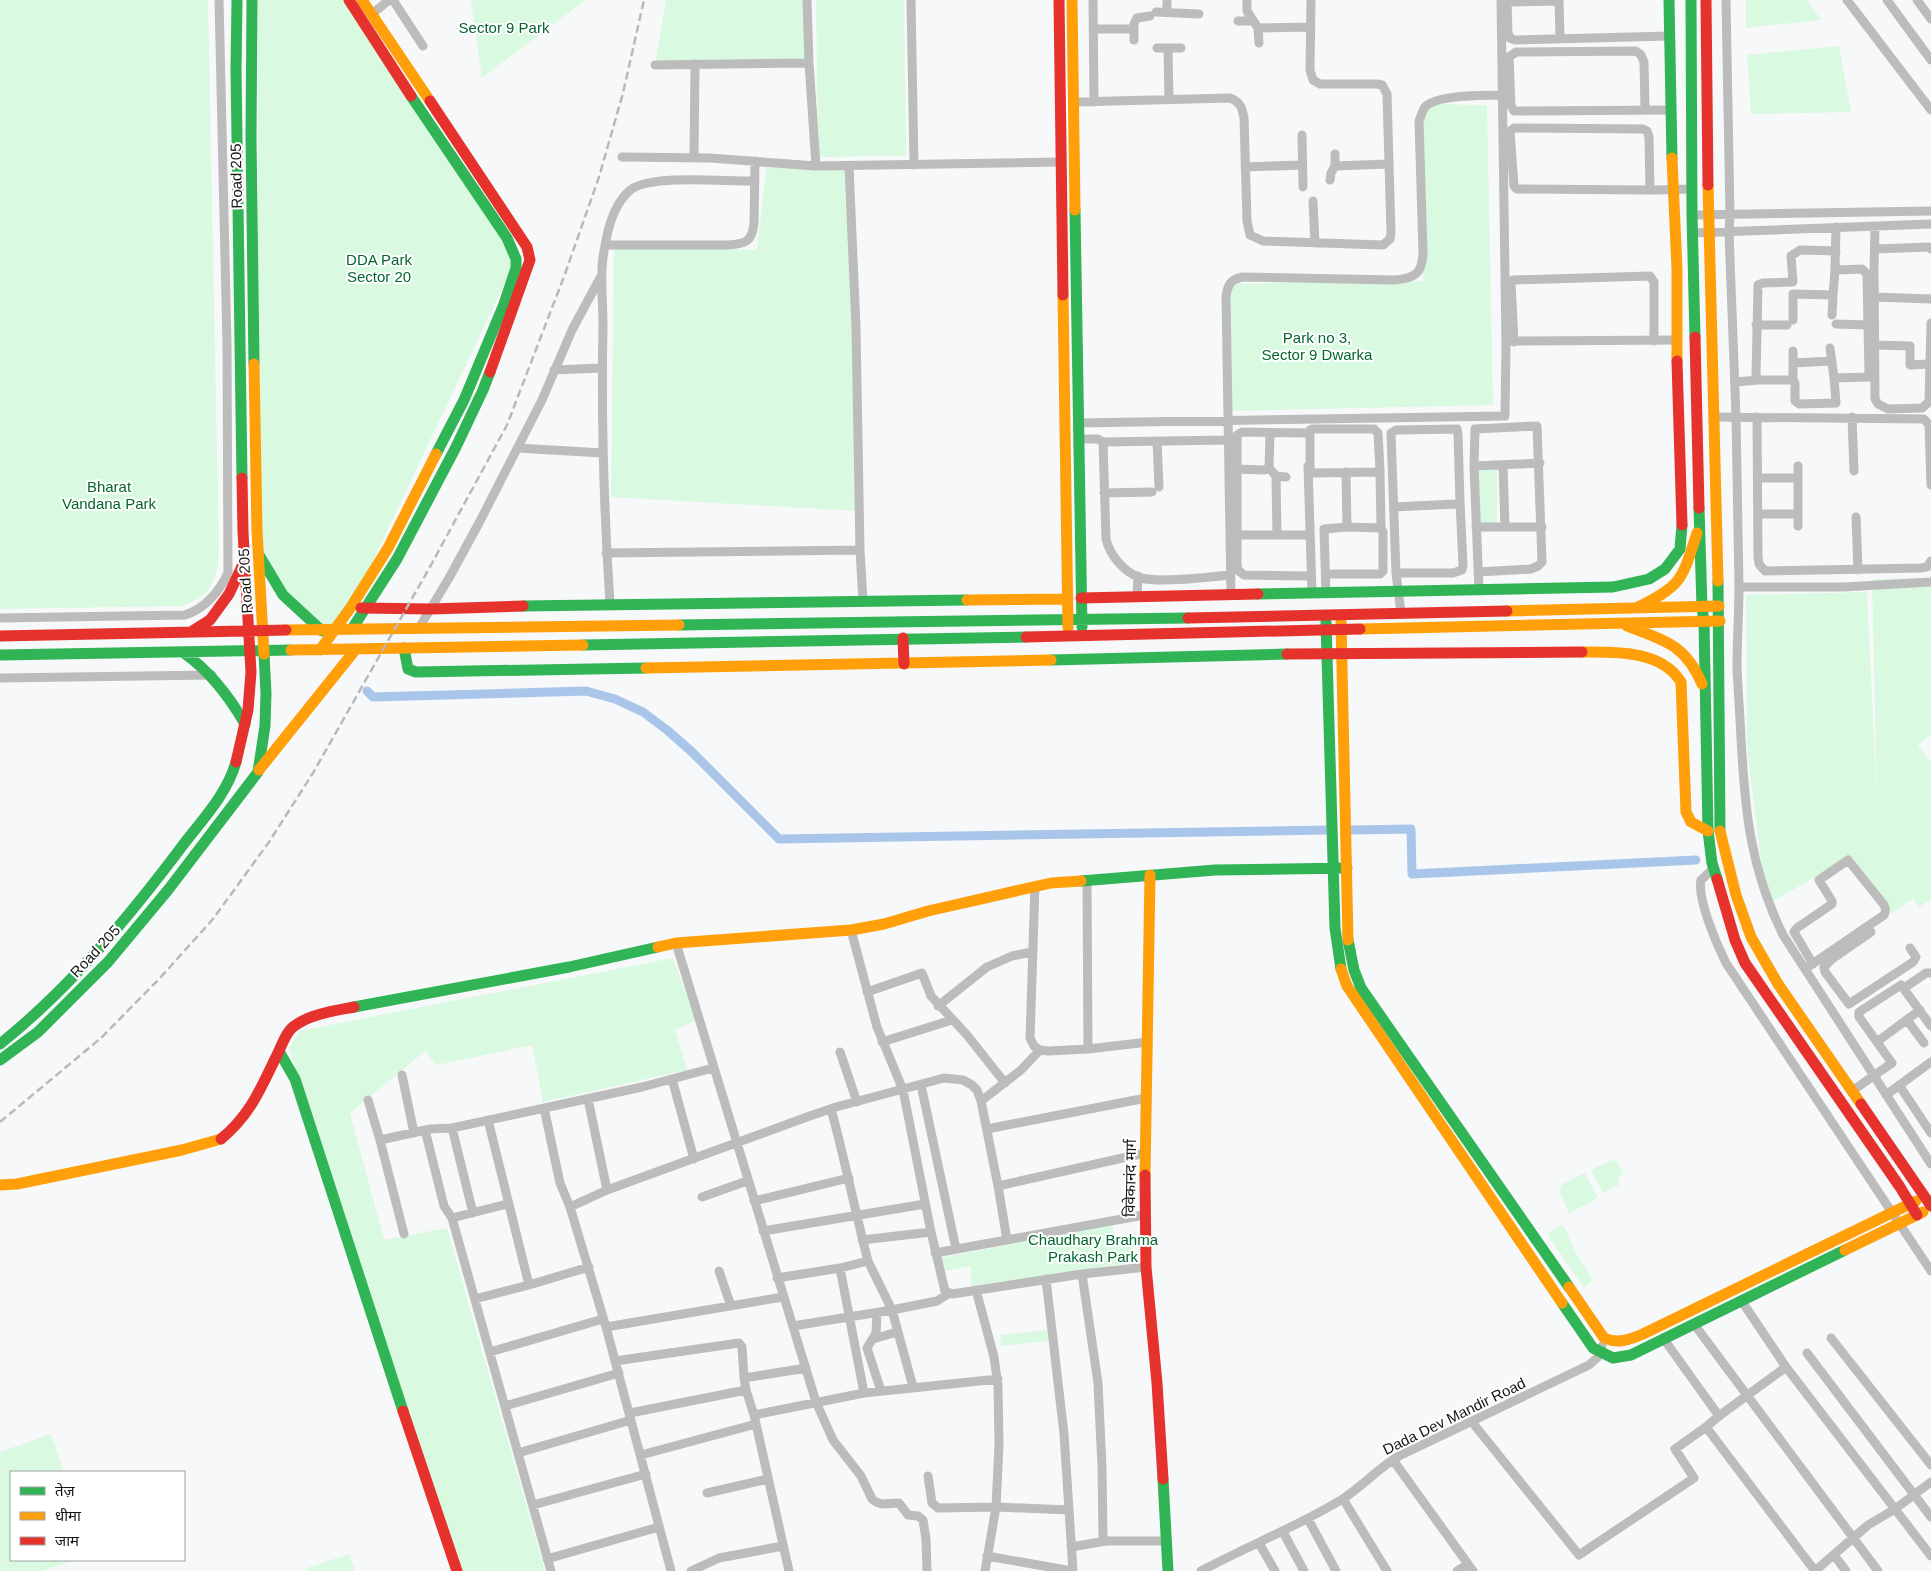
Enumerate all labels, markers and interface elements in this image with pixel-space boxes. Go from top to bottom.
park label: Sector 9 Park [459,19,550,36]
street label: Road 205 [227,143,245,209]
park label: DDA Park Sector 20 [346,251,412,285]
park label: Park no 3, Sector 9 Dwarka [1262,329,1373,363]
park label: Bharat Vandana Park [62,478,156,512]
street label: Road 205 [235,548,255,614]
street label: Road 205 [67,921,123,981]
street label: विवेकानंद मार्ग [1121,1138,1139,1217]
park label: Chaudhary Brahma Prakash Park [1028,1231,1159,1265]
street label: Dada Dev Mandir Road [1380,1374,1528,1458]
legend [10,1471,185,1561]
text: तेज़ [55,1482,76,1499]
text: धीमा [55,1507,82,1524]
text: जाम [55,1532,80,1549]

